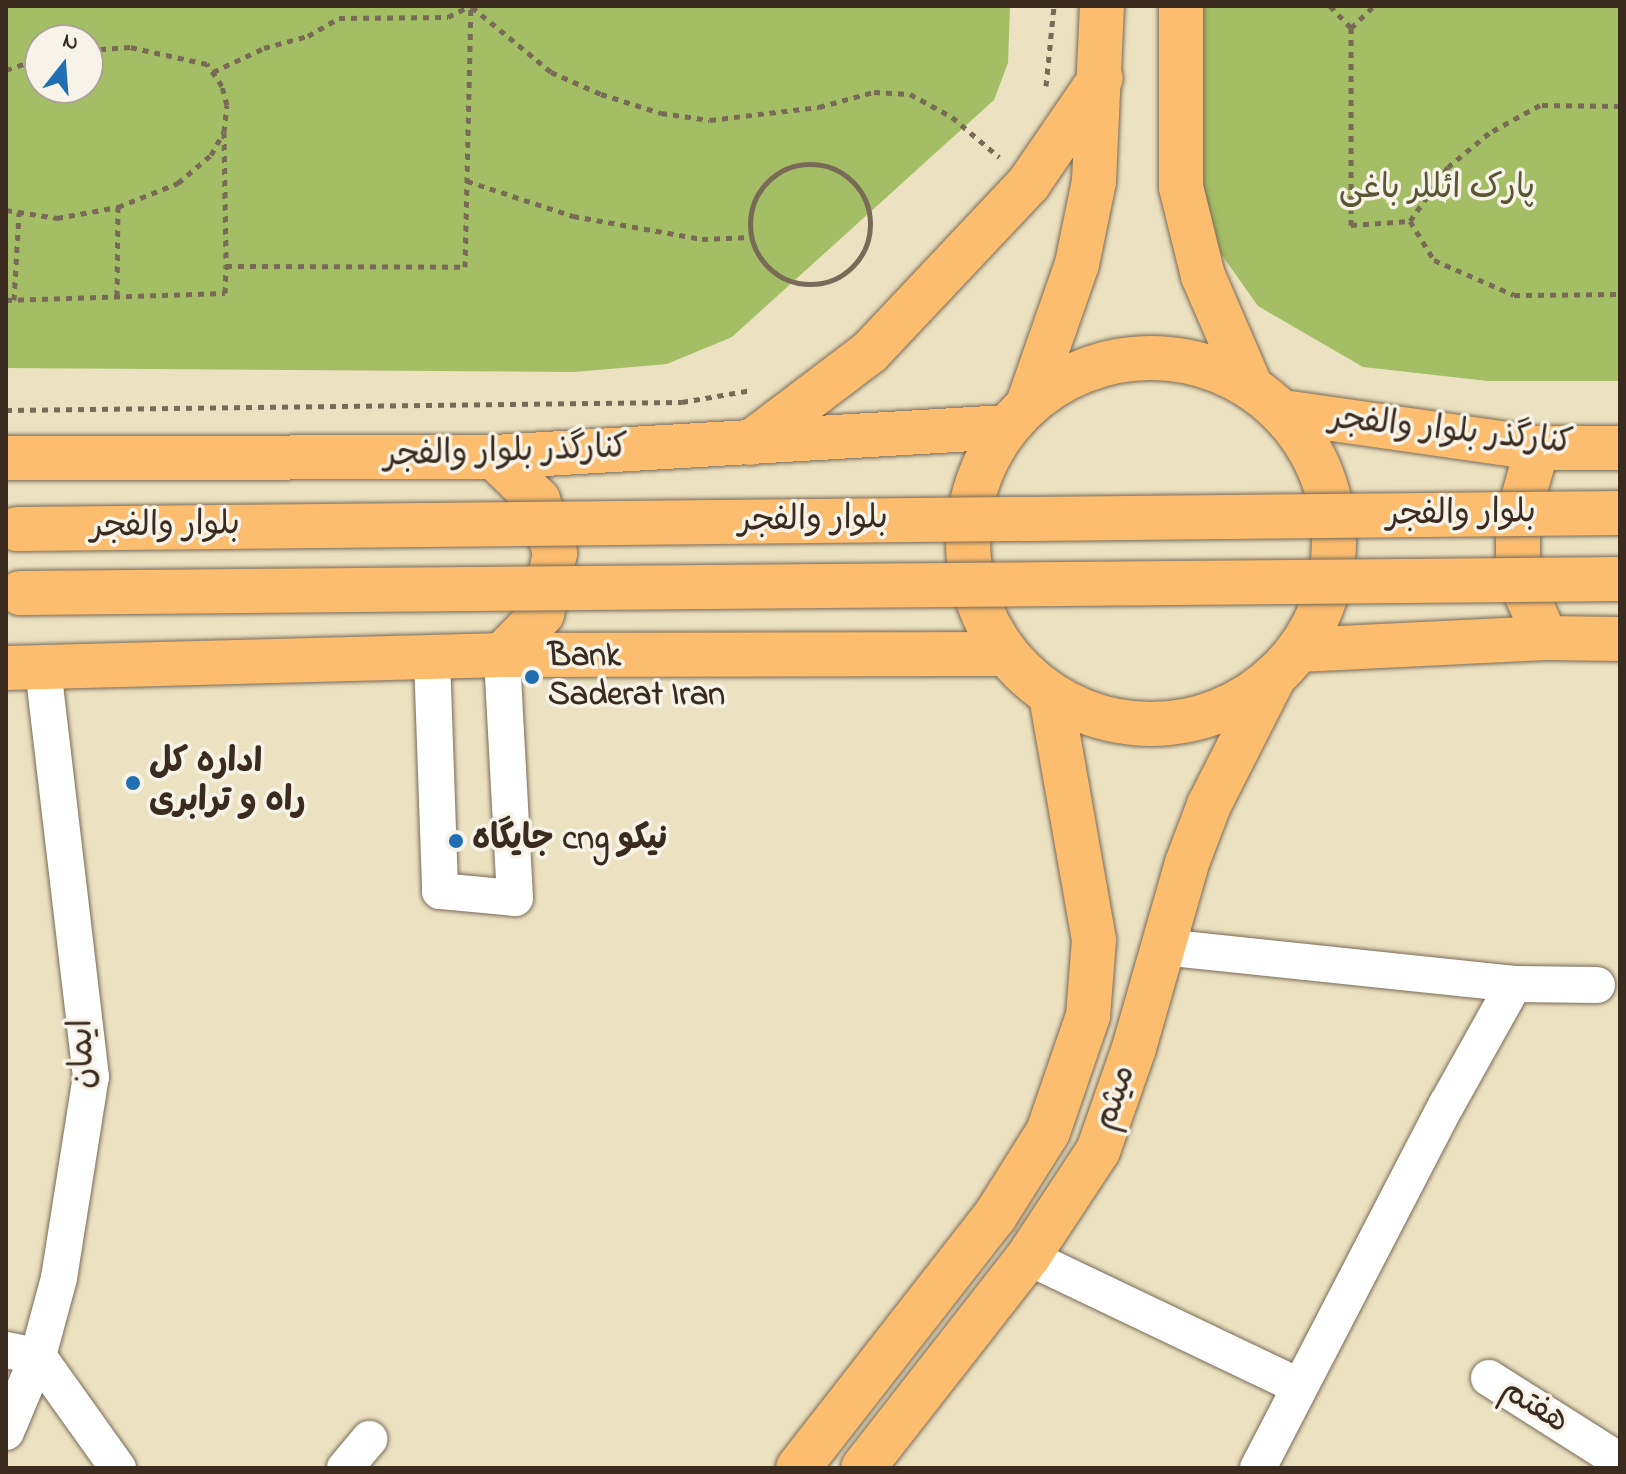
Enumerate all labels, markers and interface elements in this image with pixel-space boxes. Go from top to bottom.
north arrow [24,24,104,104]
text: N [59,25,82,60]
park label: پارک ائللر باغی [1339,170,1535,210]
street label: کنارگذر بلوار والفجر [1327,399,1575,465]
street label: کنارگذر بلوار والفجر [383,428,629,478]
street label: بلوار والفجر [1386,493,1536,537]
street label: بلوار والفجر [738,499,888,543]
street label: بلوار والفجر [90,505,240,549]
place label: Bank Saderat Iran [548,637,725,716]
marker: Bank Saderat Iran [523,668,541,686]
place label: اداره کل راه و ترابری [149,743,306,822]
marker: اداره کل راه و ترابری [124,774,142,792]
place label: جایگاه cng نیکو [472,821,667,861]
marker: جایگاه cng نیکو [447,832,465,850]
street label: ایمان [62,1018,106,1090]
street label: میثم [1086,1060,1146,1136]
street label: هفتم [1492,1370,1576,1444]

